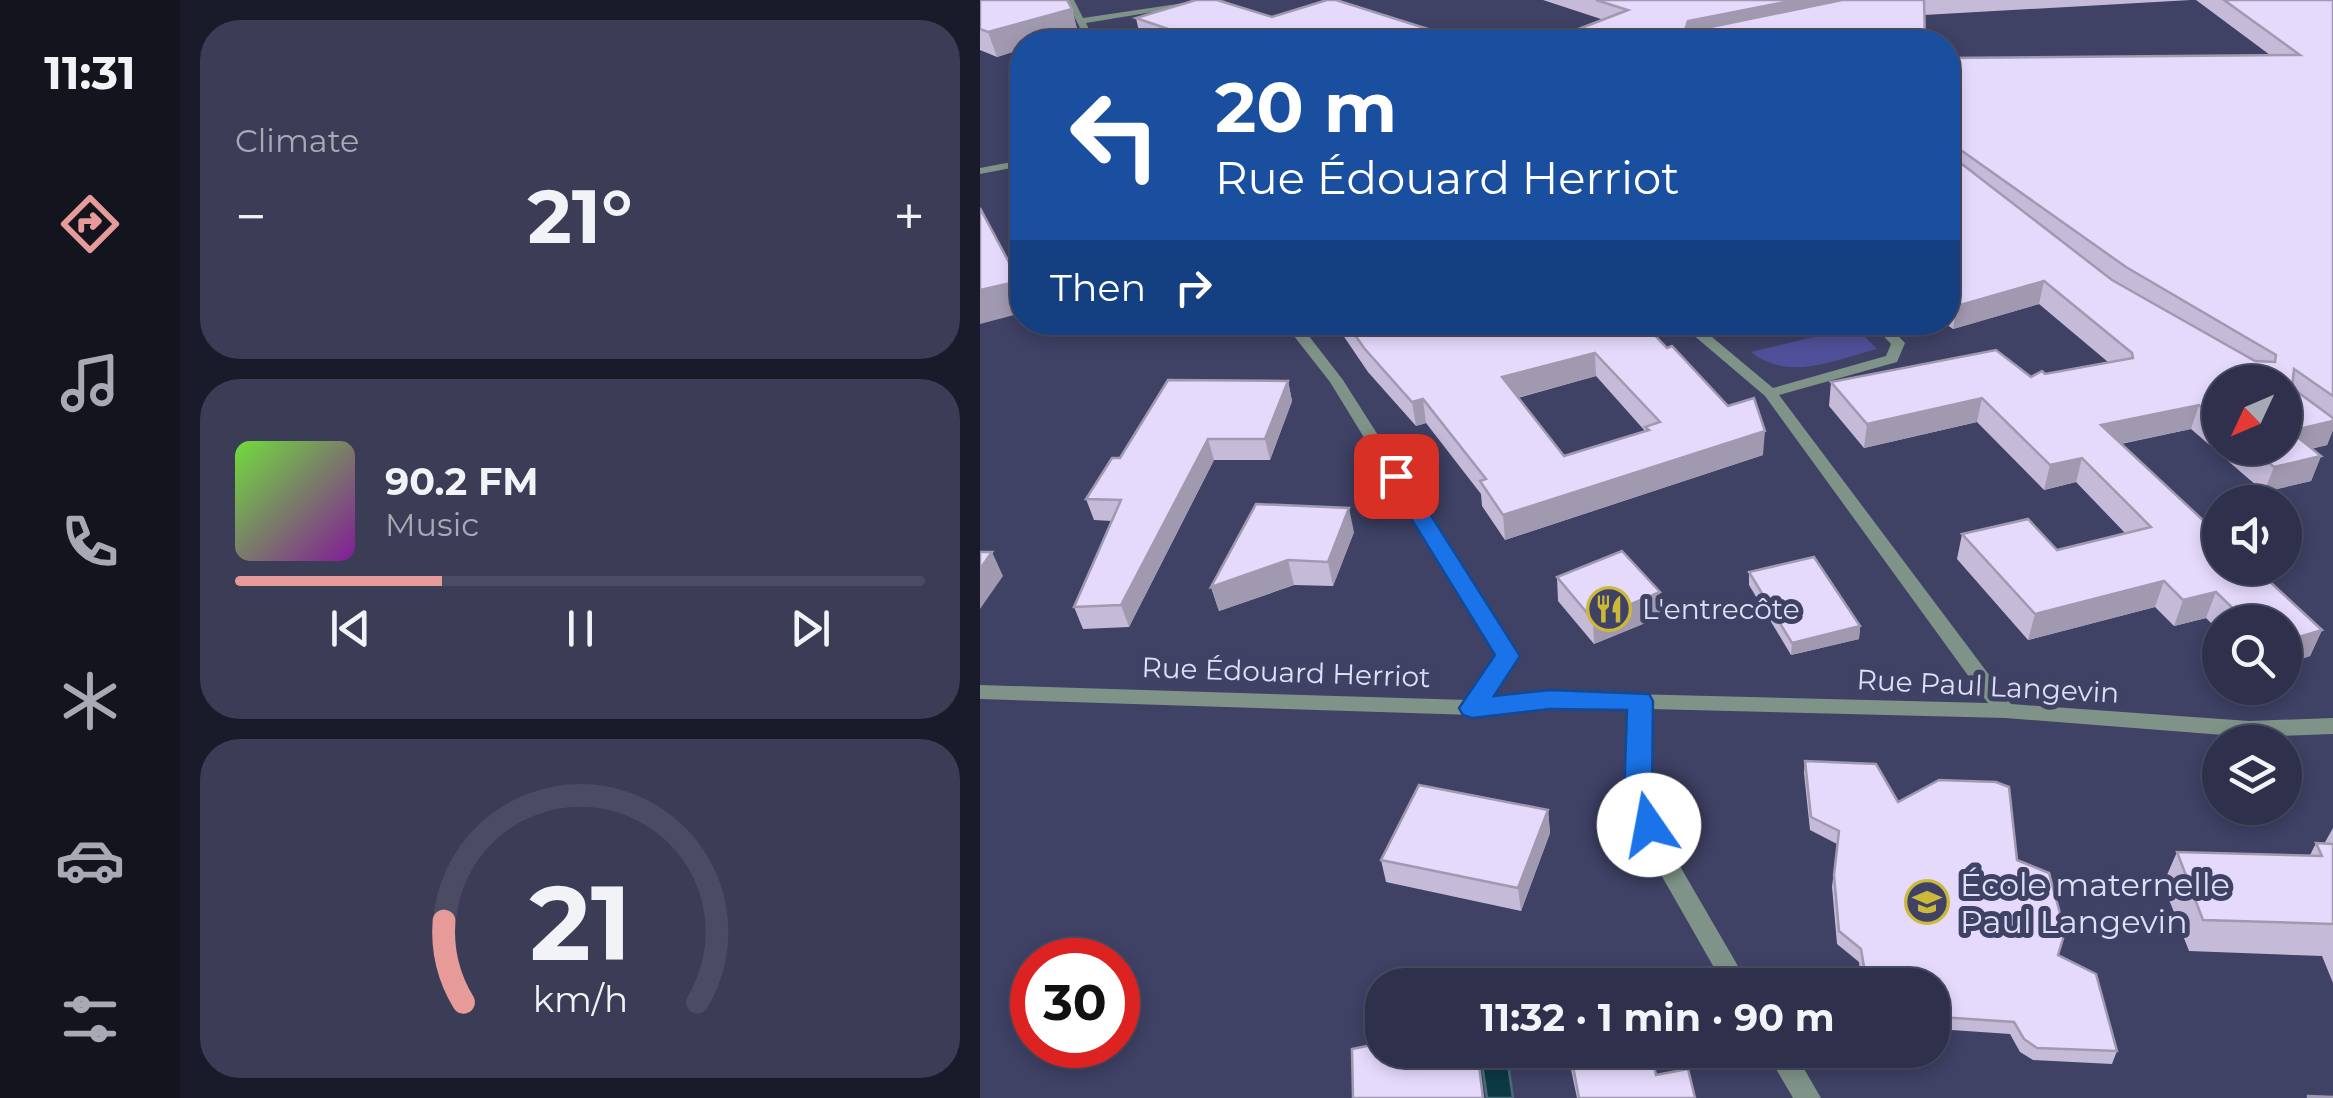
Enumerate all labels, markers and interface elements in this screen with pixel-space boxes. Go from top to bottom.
text: 11:31 [44,45,136,100]
text: 20 m [1215,64,1397,150]
icon: left [1050,70,1180,200]
text: Climate [235,121,359,160]
text: Rue Édouard Herriot [1215,150,1680,205]
text: 21° [527,170,633,262]
text: − [235,183,267,250]
text: + [893,183,925,250]
icon: directions [55,189,125,259]
icon: right [1166,260,1221,315]
text: Then [1050,264,1146,311]
icon: music [55,348,125,418]
north arrow [2202,365,2302,465]
map controls [2202,365,2302,825]
pin [1354,434,1439,519]
icon: arrive [1369,449,1424,504]
text: 90.2 FM [385,458,539,505]
button: sound [2202,485,2302,585]
text: Music [385,505,479,544]
icon: phone [55,507,125,577]
restaurant icon: L'entrecôte [1586,586,1632,632]
place label: L'entrecôte [1642,592,1800,626]
icon: previous [323,601,378,656]
icon: pause [553,601,608,656]
icon: next [783,601,838,656]
button: search [2202,605,2302,705]
street label: Rue Édouard Herriot [1141,650,1431,694]
street label: Rue Paul Langevin [1856,662,2120,710]
icon: climate [55,666,125,736]
button: layers [2202,725,2302,825]
position arrow [1597,773,1701,877]
icon: car [55,825,125,895]
text: 21 [529,859,631,986]
place label: École maternelle Paul Langevin [1960,865,2230,941]
school or university icon: École maternelle Paul Langevin [1904,879,1950,925]
speed limit sign: 30 [1010,938,1140,1068]
text: km/h [532,977,628,1021]
icon: filters [55,984,125,1054]
text: 11:32 · 1 min · 90 m [1480,994,1835,1041]

